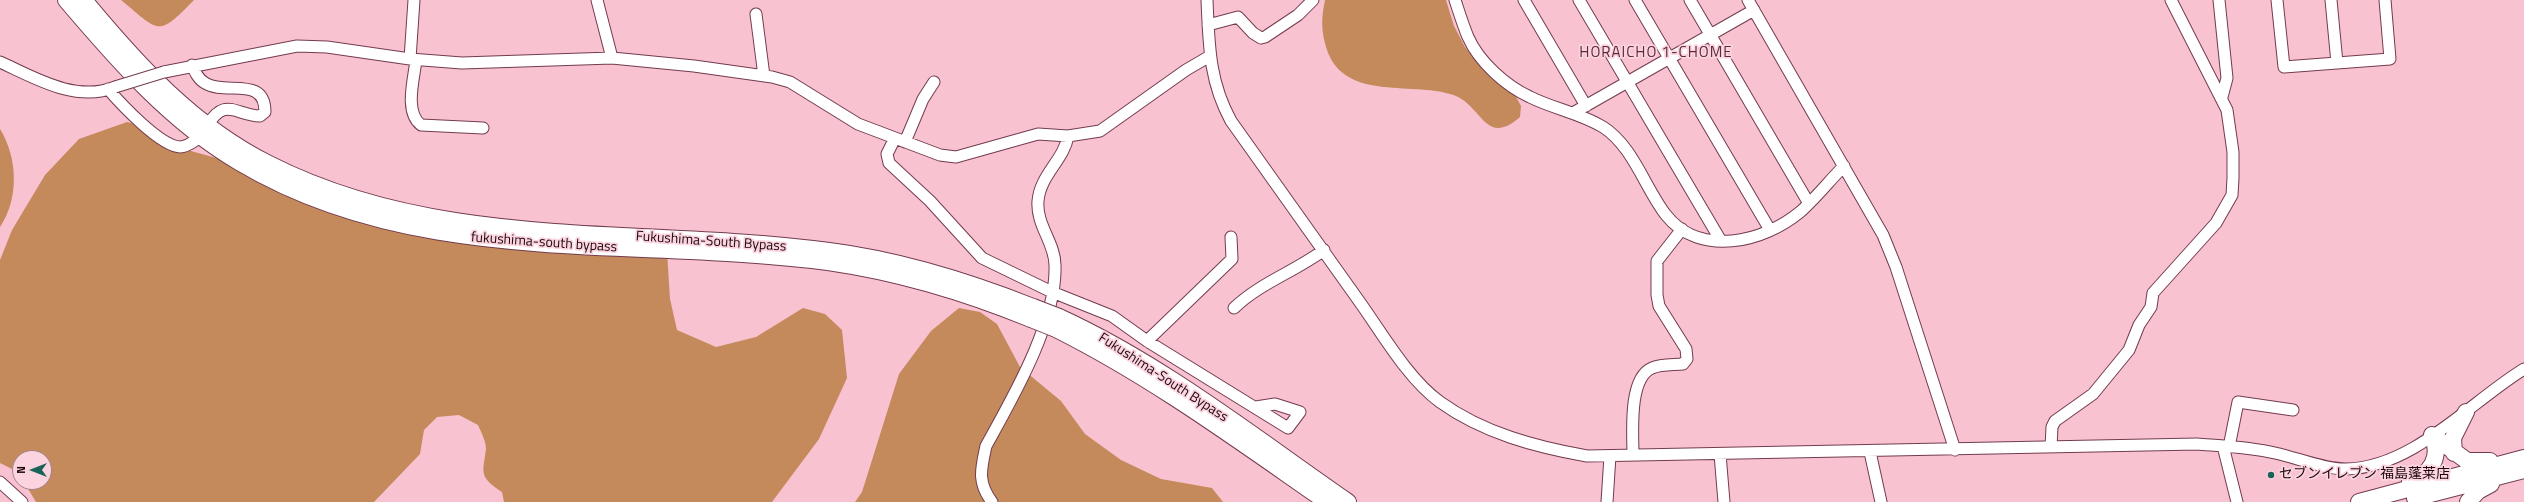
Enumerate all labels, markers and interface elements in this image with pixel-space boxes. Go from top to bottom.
district label: HORAICHO 1-CHOME [1579,44,1733,62]
street label: Fukushima-South Bypass [635,228,787,256]
street label: fukushima-south bypass [470,230,618,256]
street label: Fukushima-South Bypass [1095,330,1231,426]
north arrow [12,450,52,490]
text: N [13,466,29,474]
place label: セブンイレブン 福島蓬莱店 [2279,467,2450,483]
marker: セブンイレブン 福島蓬莱店 [2266,470,2276,480]

